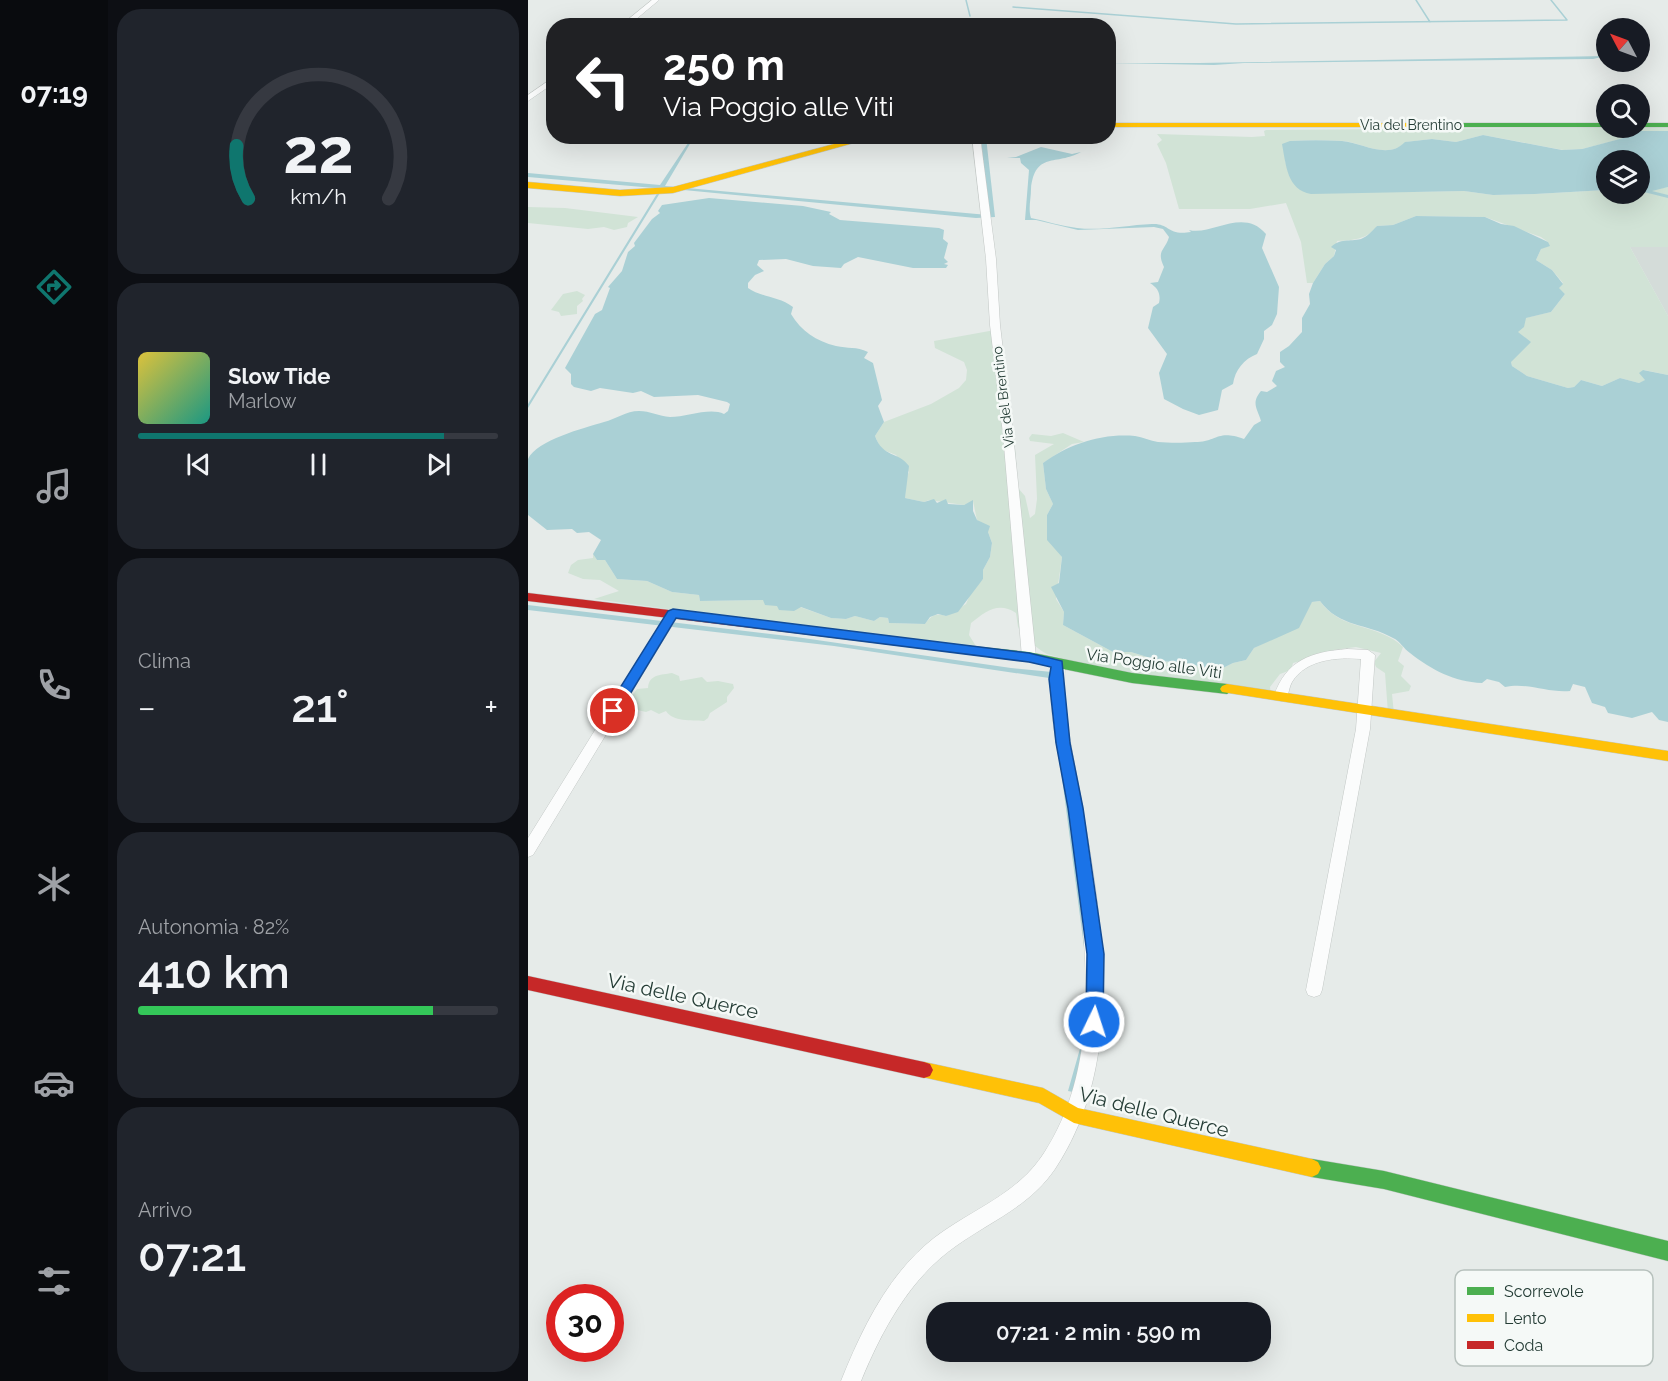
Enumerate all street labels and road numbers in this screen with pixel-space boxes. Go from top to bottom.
street label: Via del Brentino [1360,117,1462,133]
street label: Via del Brentino [989,345,1017,449]
street label: Via Poggio alle Viti [1085,645,1223,682]
street label: Via delle Querce [605,968,761,1024]
street label: Via delle Querce [1076,1082,1232,1142]

